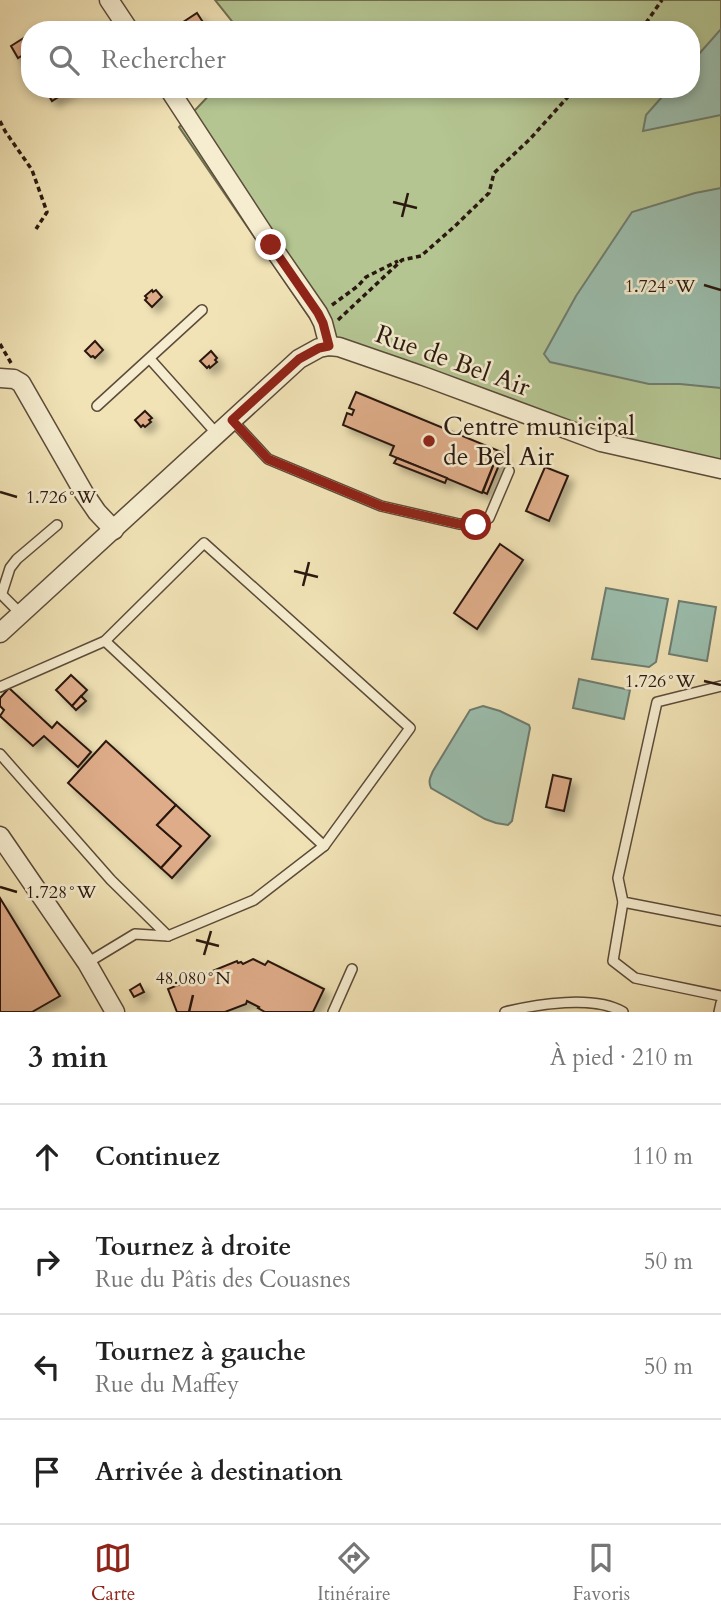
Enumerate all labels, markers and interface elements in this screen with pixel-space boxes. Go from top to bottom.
search box [21,21,700,98]
icon: search [45,41,83,79]
text: Rechercher [101,42,226,77]
route end [255,229,286,260]
text: 1.724°W [625,274,695,299]
street label: Rue de Bel Air [371,316,535,405]
place label: Centre municipal de Bel Air [443,409,636,474]
marker: Centre municipal de Bel Air [421,433,437,449]
text: 1.726°W [26,485,96,510]
route start [460,509,491,540]
text: 1.726°W [625,669,695,694]
text: 1.728°W [26,880,96,905]
text: 48.080°N [155,966,231,991]
text: 3 min [28,1037,108,1078]
text: À pied · 210 m [550,1042,693,1073]
icon: ahead [28,1138,66,1176]
text: Continuez [95,1139,220,1174]
text: 110 m [632,1141,693,1172]
text: Tournez à droite [95,1229,291,1264]
icon: right [28,1243,66,1281]
text: 50 m [644,1246,693,1277]
text: Rue du Pâtis des Couasnes [95,1264,350,1295]
text: Tournez à gauche [95,1334,306,1369]
icon: left [28,1348,66,1386]
text: 50 m [644,1351,693,1382]
text: Rue du Maffey [95,1369,239,1400]
icon: arrive [28,1453,66,1491]
text: Arrivée à destination [95,1454,343,1489]
tab: Carte [91,1539,135,1607]
tab: Itinéraire [317,1539,391,1607]
tab: Favoris [572,1539,630,1607]

